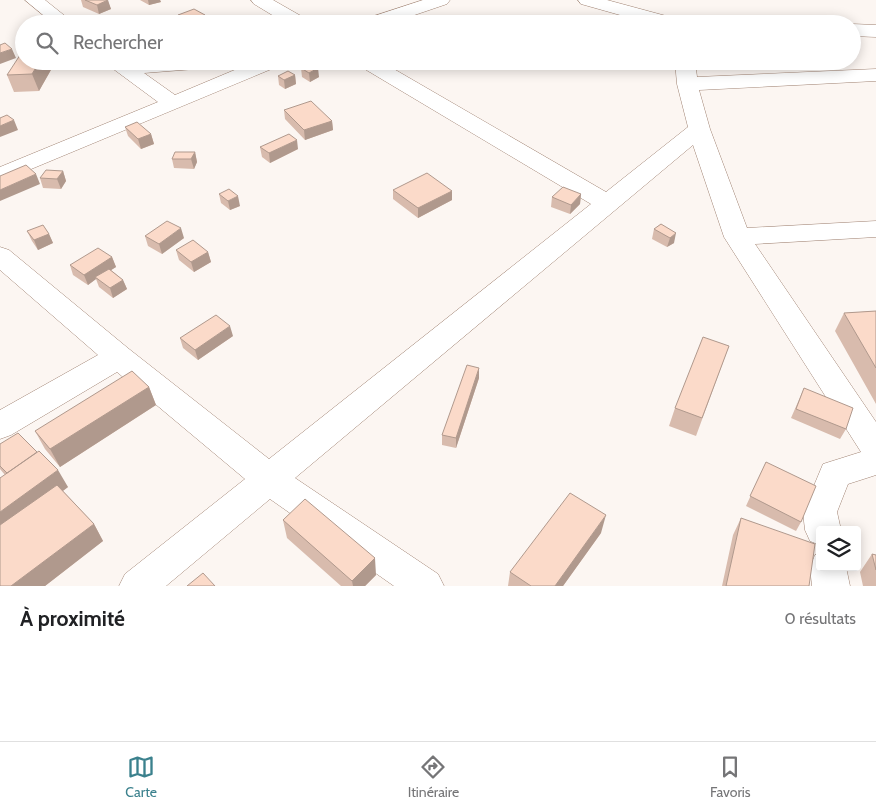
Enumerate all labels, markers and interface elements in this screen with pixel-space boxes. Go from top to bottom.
search box [15,15,861,70]
icon: search [33,29,61,57]
text: Rechercher [73,31,163,54]
map controls [816,526,861,571]
button: layers [816,526,861,571]
text: À proximité [20,606,125,631]
text: 0 résultats [785,609,856,628]
tab: Carte [125,753,157,801]
tab: Itinéraire [408,753,459,801]
tab: Favoris [710,753,751,801]

